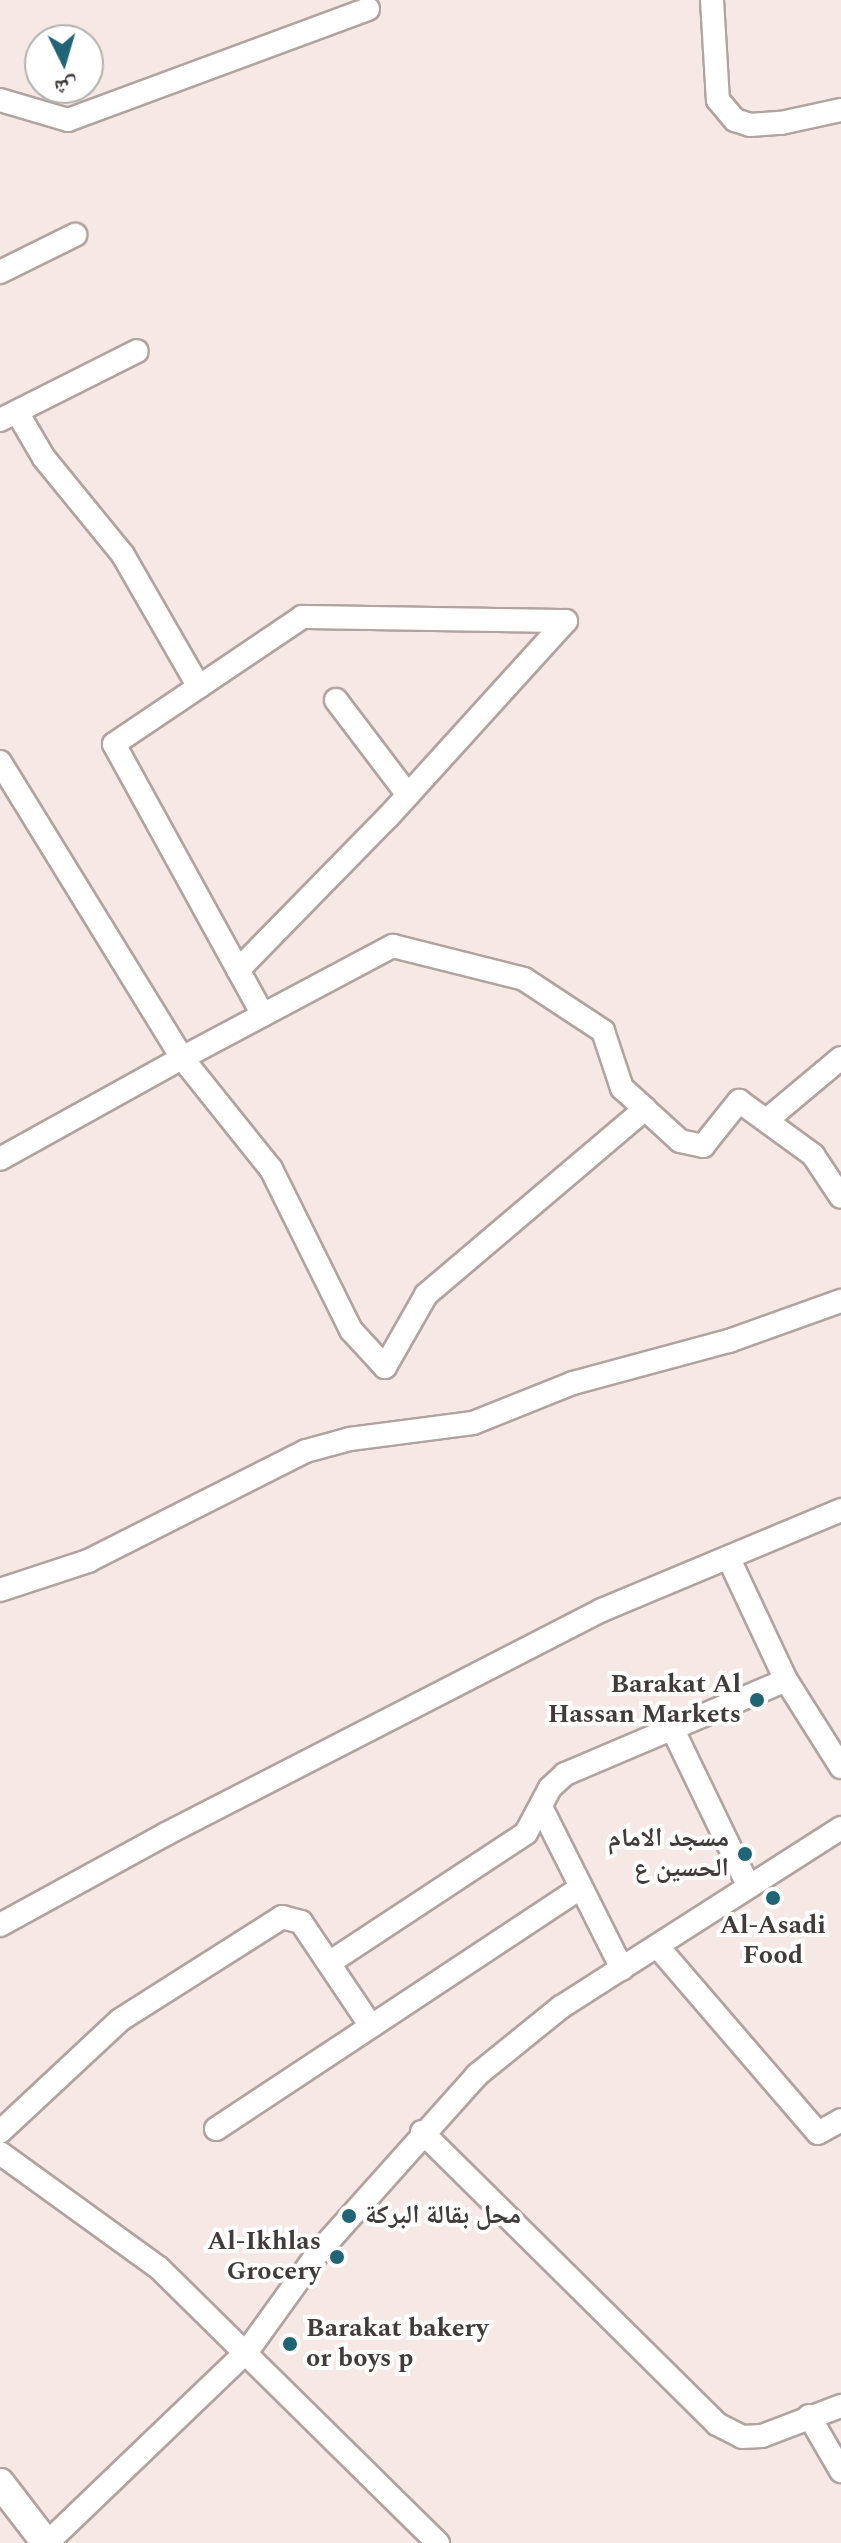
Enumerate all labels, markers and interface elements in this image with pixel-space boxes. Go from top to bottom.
north arrow [24,24,104,104]
text: ش [53,69,79,104]
place label: Barakat Al Hassan Markets [548,1669,741,1730]
marker: Barakat Al Hassan Markets [748,1691,766,1709]
place label: مسجد الامام الحسين ع [608,1823,729,1884]
marker: مسجد الامام الحسين ع [736,1845,754,1863]
marker: Al-Asadi Food [764,1889,782,1907]
place label: Al-Asadi Food [720,1910,826,1972]
place label: محل بقالة البركة [365,2200,521,2232]
marker: محل بقالة البركة [340,2207,358,2225]
place label: Al-Ikhlas Grocery [207,2226,321,2288]
marker: Al-Ikhlas Grocery [328,2248,346,2266]
place label: Barakat bakery or boys p [306,2313,488,2374]
marker: Barakat bakery or boys p [281,2335,299,2353]

